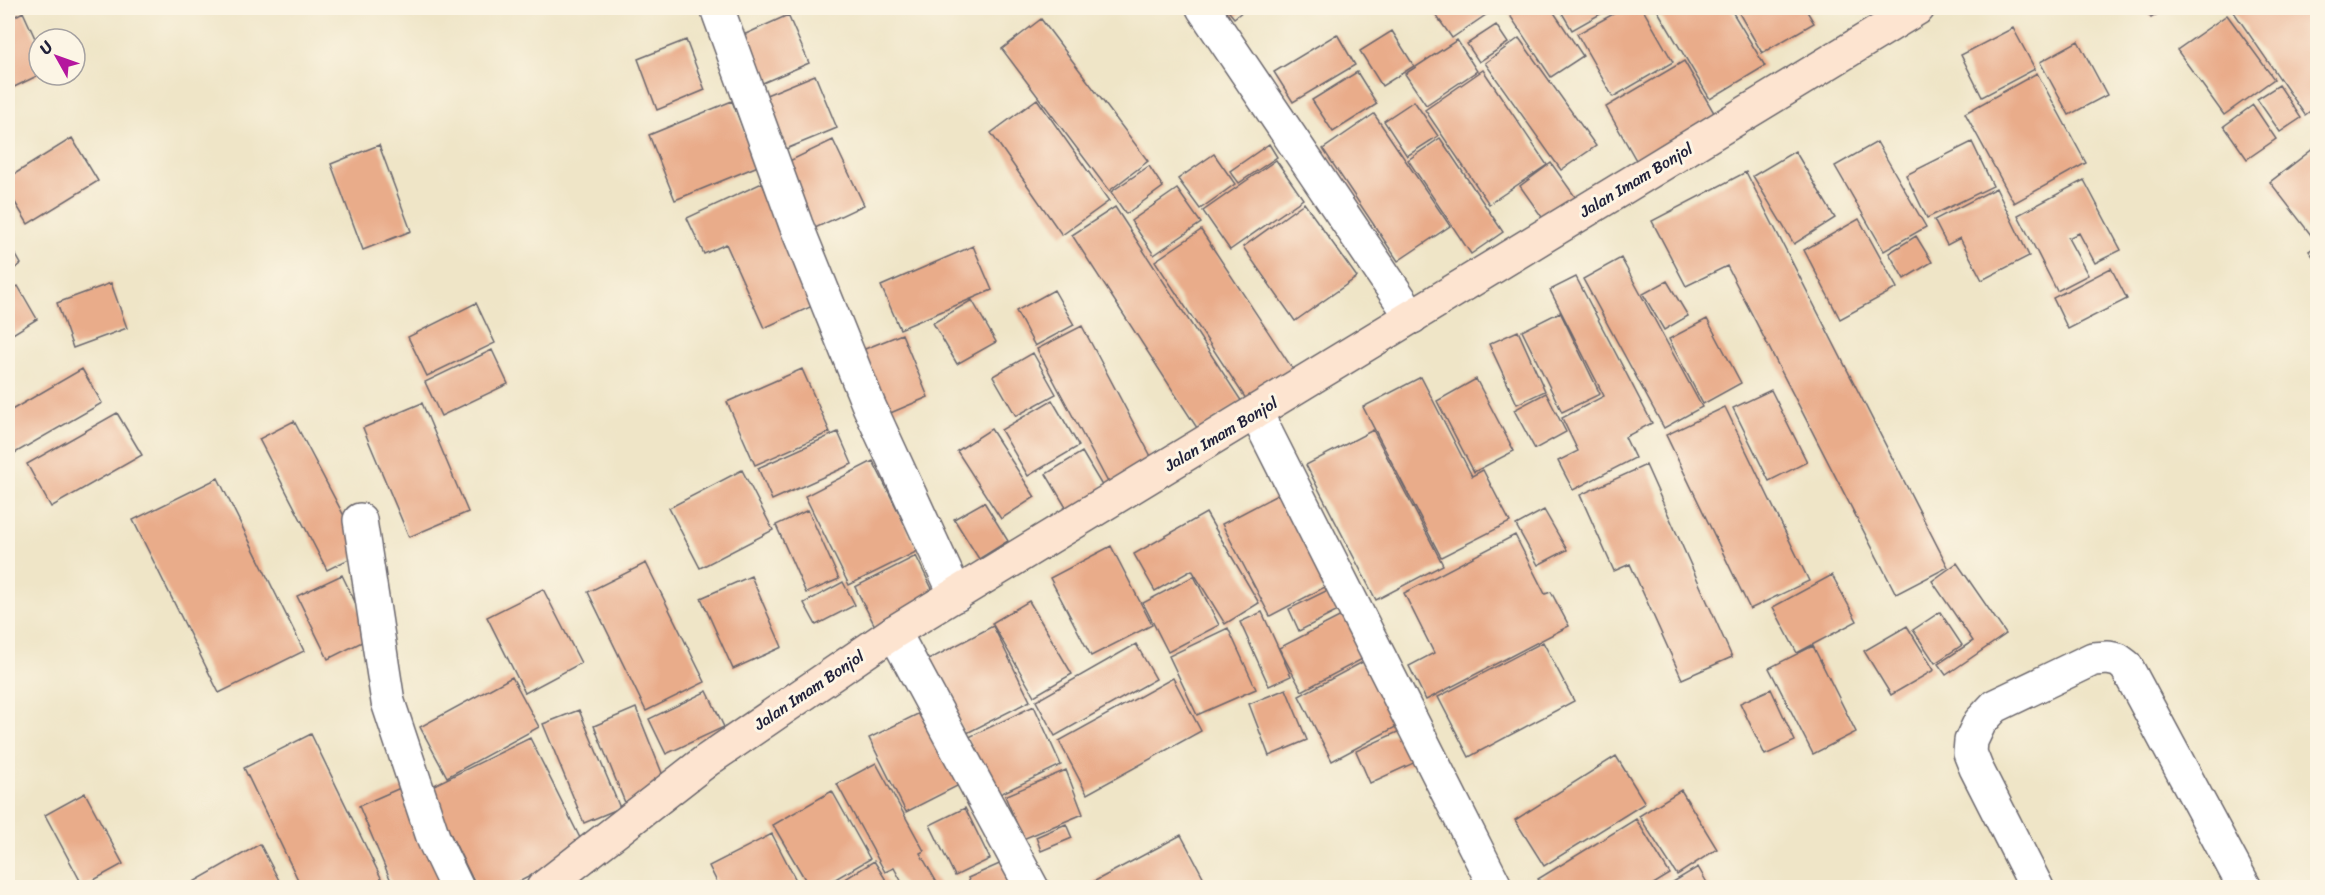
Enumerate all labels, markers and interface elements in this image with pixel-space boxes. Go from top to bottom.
north arrow [27,27,87,87]
text: U [31,33,61,61]
street label: Jalan Imam Bonjol [1573,134,1699,226]
street label: Jalan Imam Bonjol [1158,388,1284,480]
street label: Jalan Imam Bonjol [747,642,871,738]

